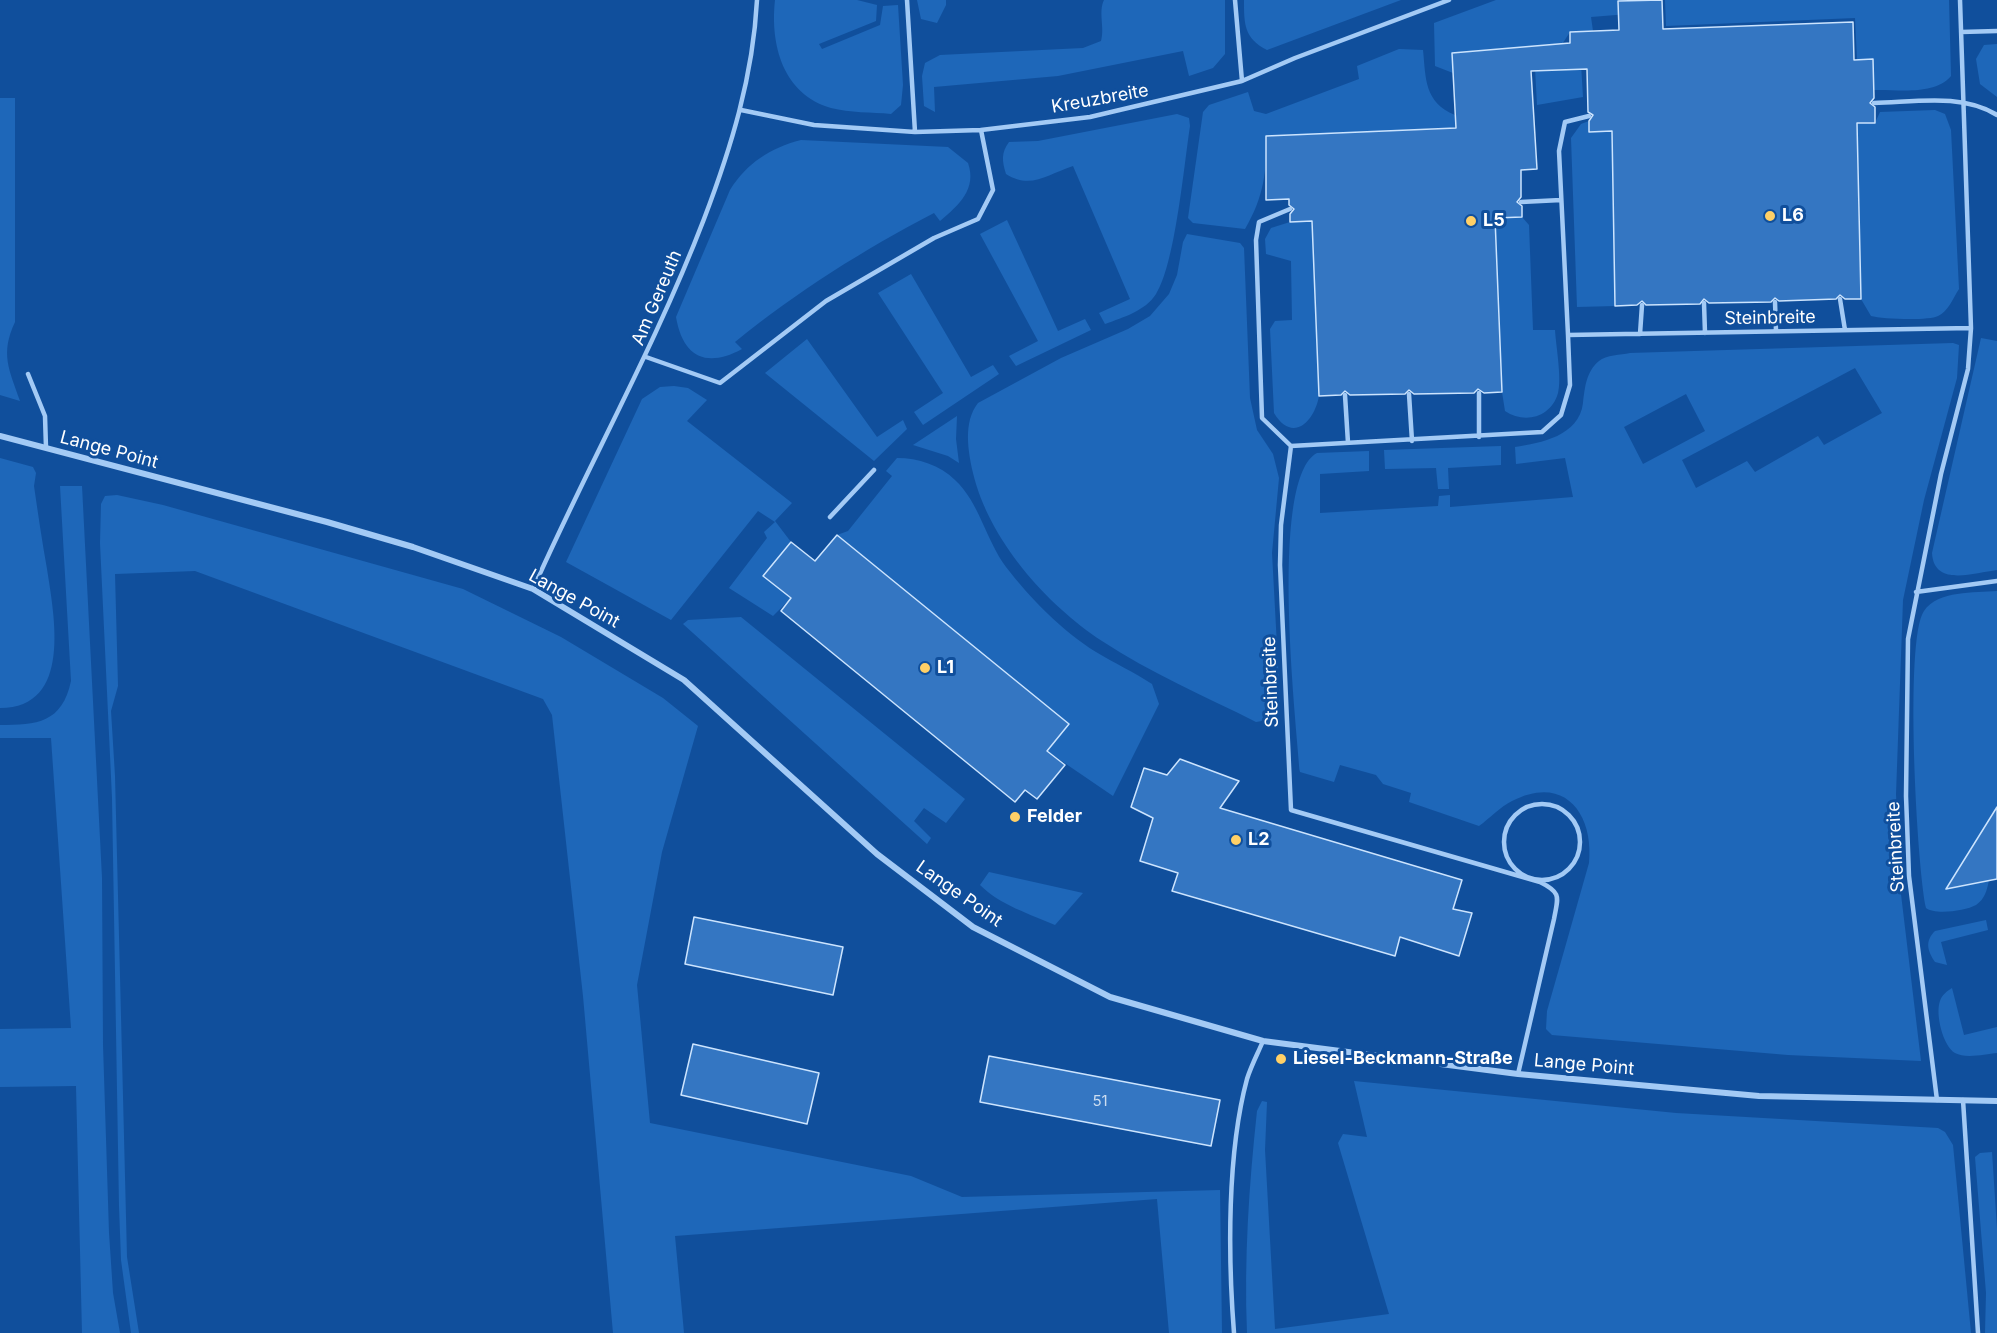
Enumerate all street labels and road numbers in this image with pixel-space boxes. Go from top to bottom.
street label: Kreuzbreite [1050,80,1150,118]
street label: Am Gereuth [627,247,687,349]
street label: Steinbreite [1724,306,1816,330]
street label: Lange Point [58,427,160,473]
street label: Lange Point [525,565,623,633]
street label: Steinbreite [1259,636,1283,728]
street label: Steinbreite [1883,801,1909,893]
street label: Lange Point [912,856,1006,932]
street label: Lange Point [1533,1050,1635,1080]

